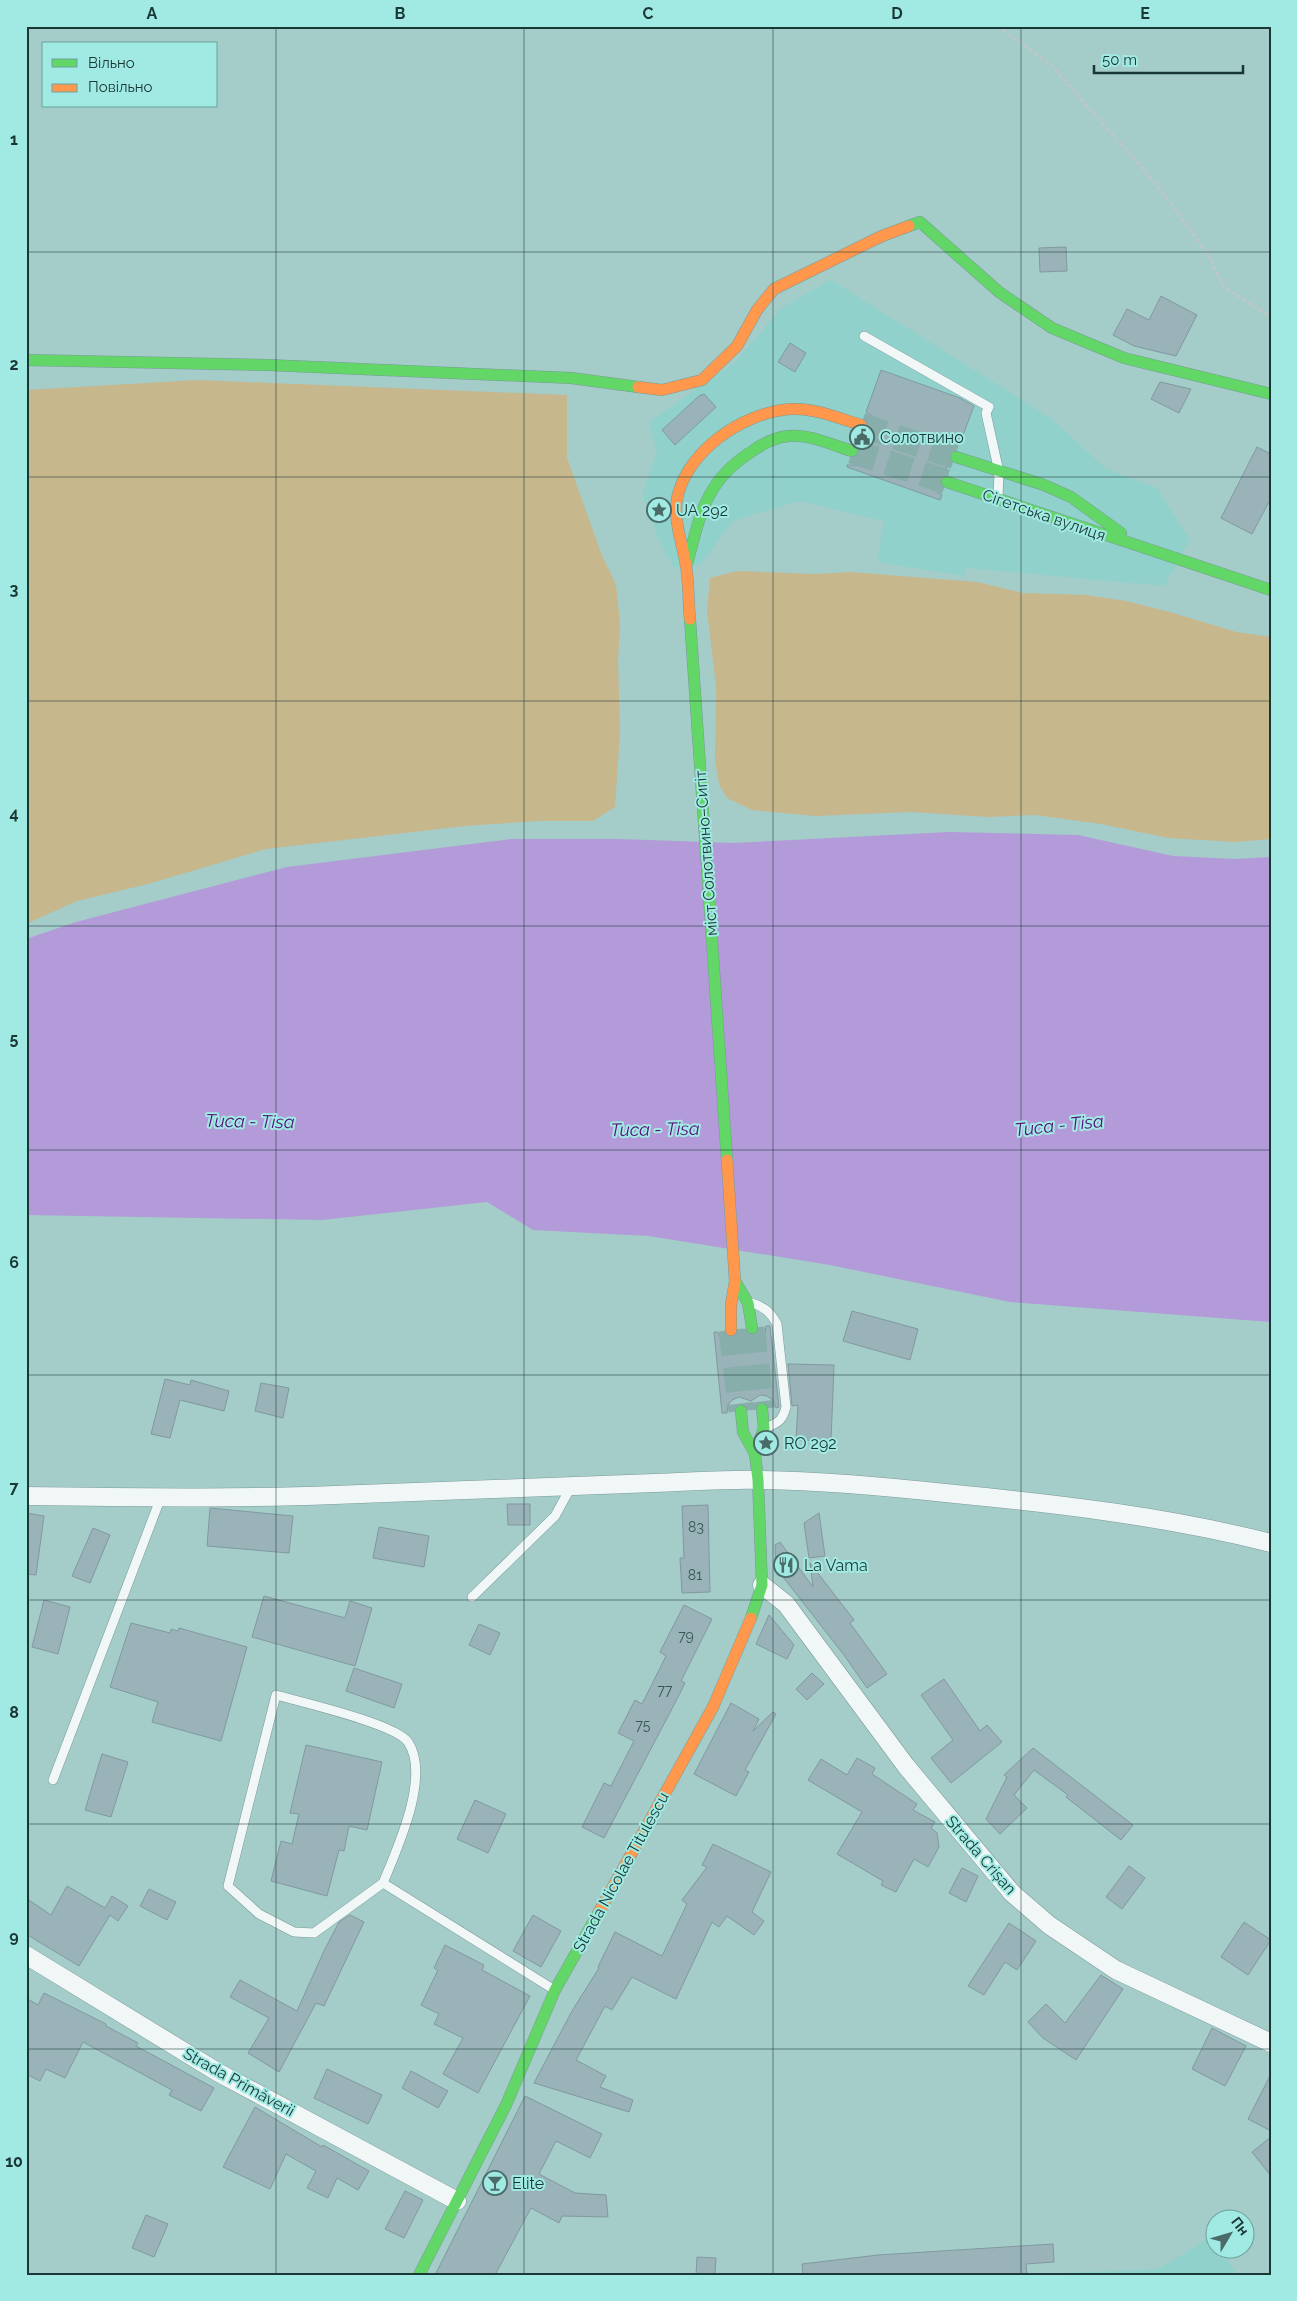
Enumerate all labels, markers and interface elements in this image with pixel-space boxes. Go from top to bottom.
text: A [147,4,158,23]
text: B [395,4,406,23]
text: C [643,4,654,23]
text: D [891,4,903,23]
text: E [1140,4,1150,23]
legend [42,42,218,108]
scale bar [1094,42,1243,74]
text: 50 m [1102,51,1137,69]
text: Вільно [88,54,135,72]
text: Повільно [88,78,153,96]
text: 1 [10,130,18,149]
text: 2 [9,355,19,374]
public building icon: Солотвино [849,424,875,450]
place label: Солотвино [880,428,964,447]
street label: Сігетська вулиця [980,485,1108,545]
place icon: UA 292 [646,497,672,523]
place label: UA 292 [676,501,728,520]
text: 3 [10,580,19,599]
street label: міст Солотвино–Сигіт [691,769,721,936]
text: 4 [9,804,19,823]
text: 5 [10,1029,19,1048]
water label: Тиса - Tisa [205,1110,295,1132]
water label: Тиса - Tisa [1013,1110,1105,1140]
water label: Тиса - Tisa [610,1118,700,1140]
text: 6 [9,1253,19,1272]
place icon: RO 292 [753,1430,779,1456]
place label: RO 292 [784,1434,837,1453]
text: 7 [10,1478,19,1497]
house number: 83 [688,1519,704,1535]
restaurant icon: La Vama [773,1552,799,1578]
place label: La Vama [804,1556,868,1575]
house number: 81 [688,1567,702,1583]
house number: 79 [678,1628,694,1644]
house number: 77 [658,1682,673,1698]
text: 8 [9,1703,19,1722]
house number: 75 [636,1717,651,1733]
street label: Strada Nicolae Titulescu [569,1789,673,1955]
street label: Strada Crișan [942,1812,1020,1898]
text: 9 [9,1927,19,1946]
street label: Strada Primăverii [180,2044,298,2120]
text: 10 [5,2152,23,2171]
bar icon: Elite [482,2170,508,2196]
place label: Elite [512,2174,544,2193]
north arrow [1204,2208,1254,2258]
text: Пн [1228,2214,1252,2238]

